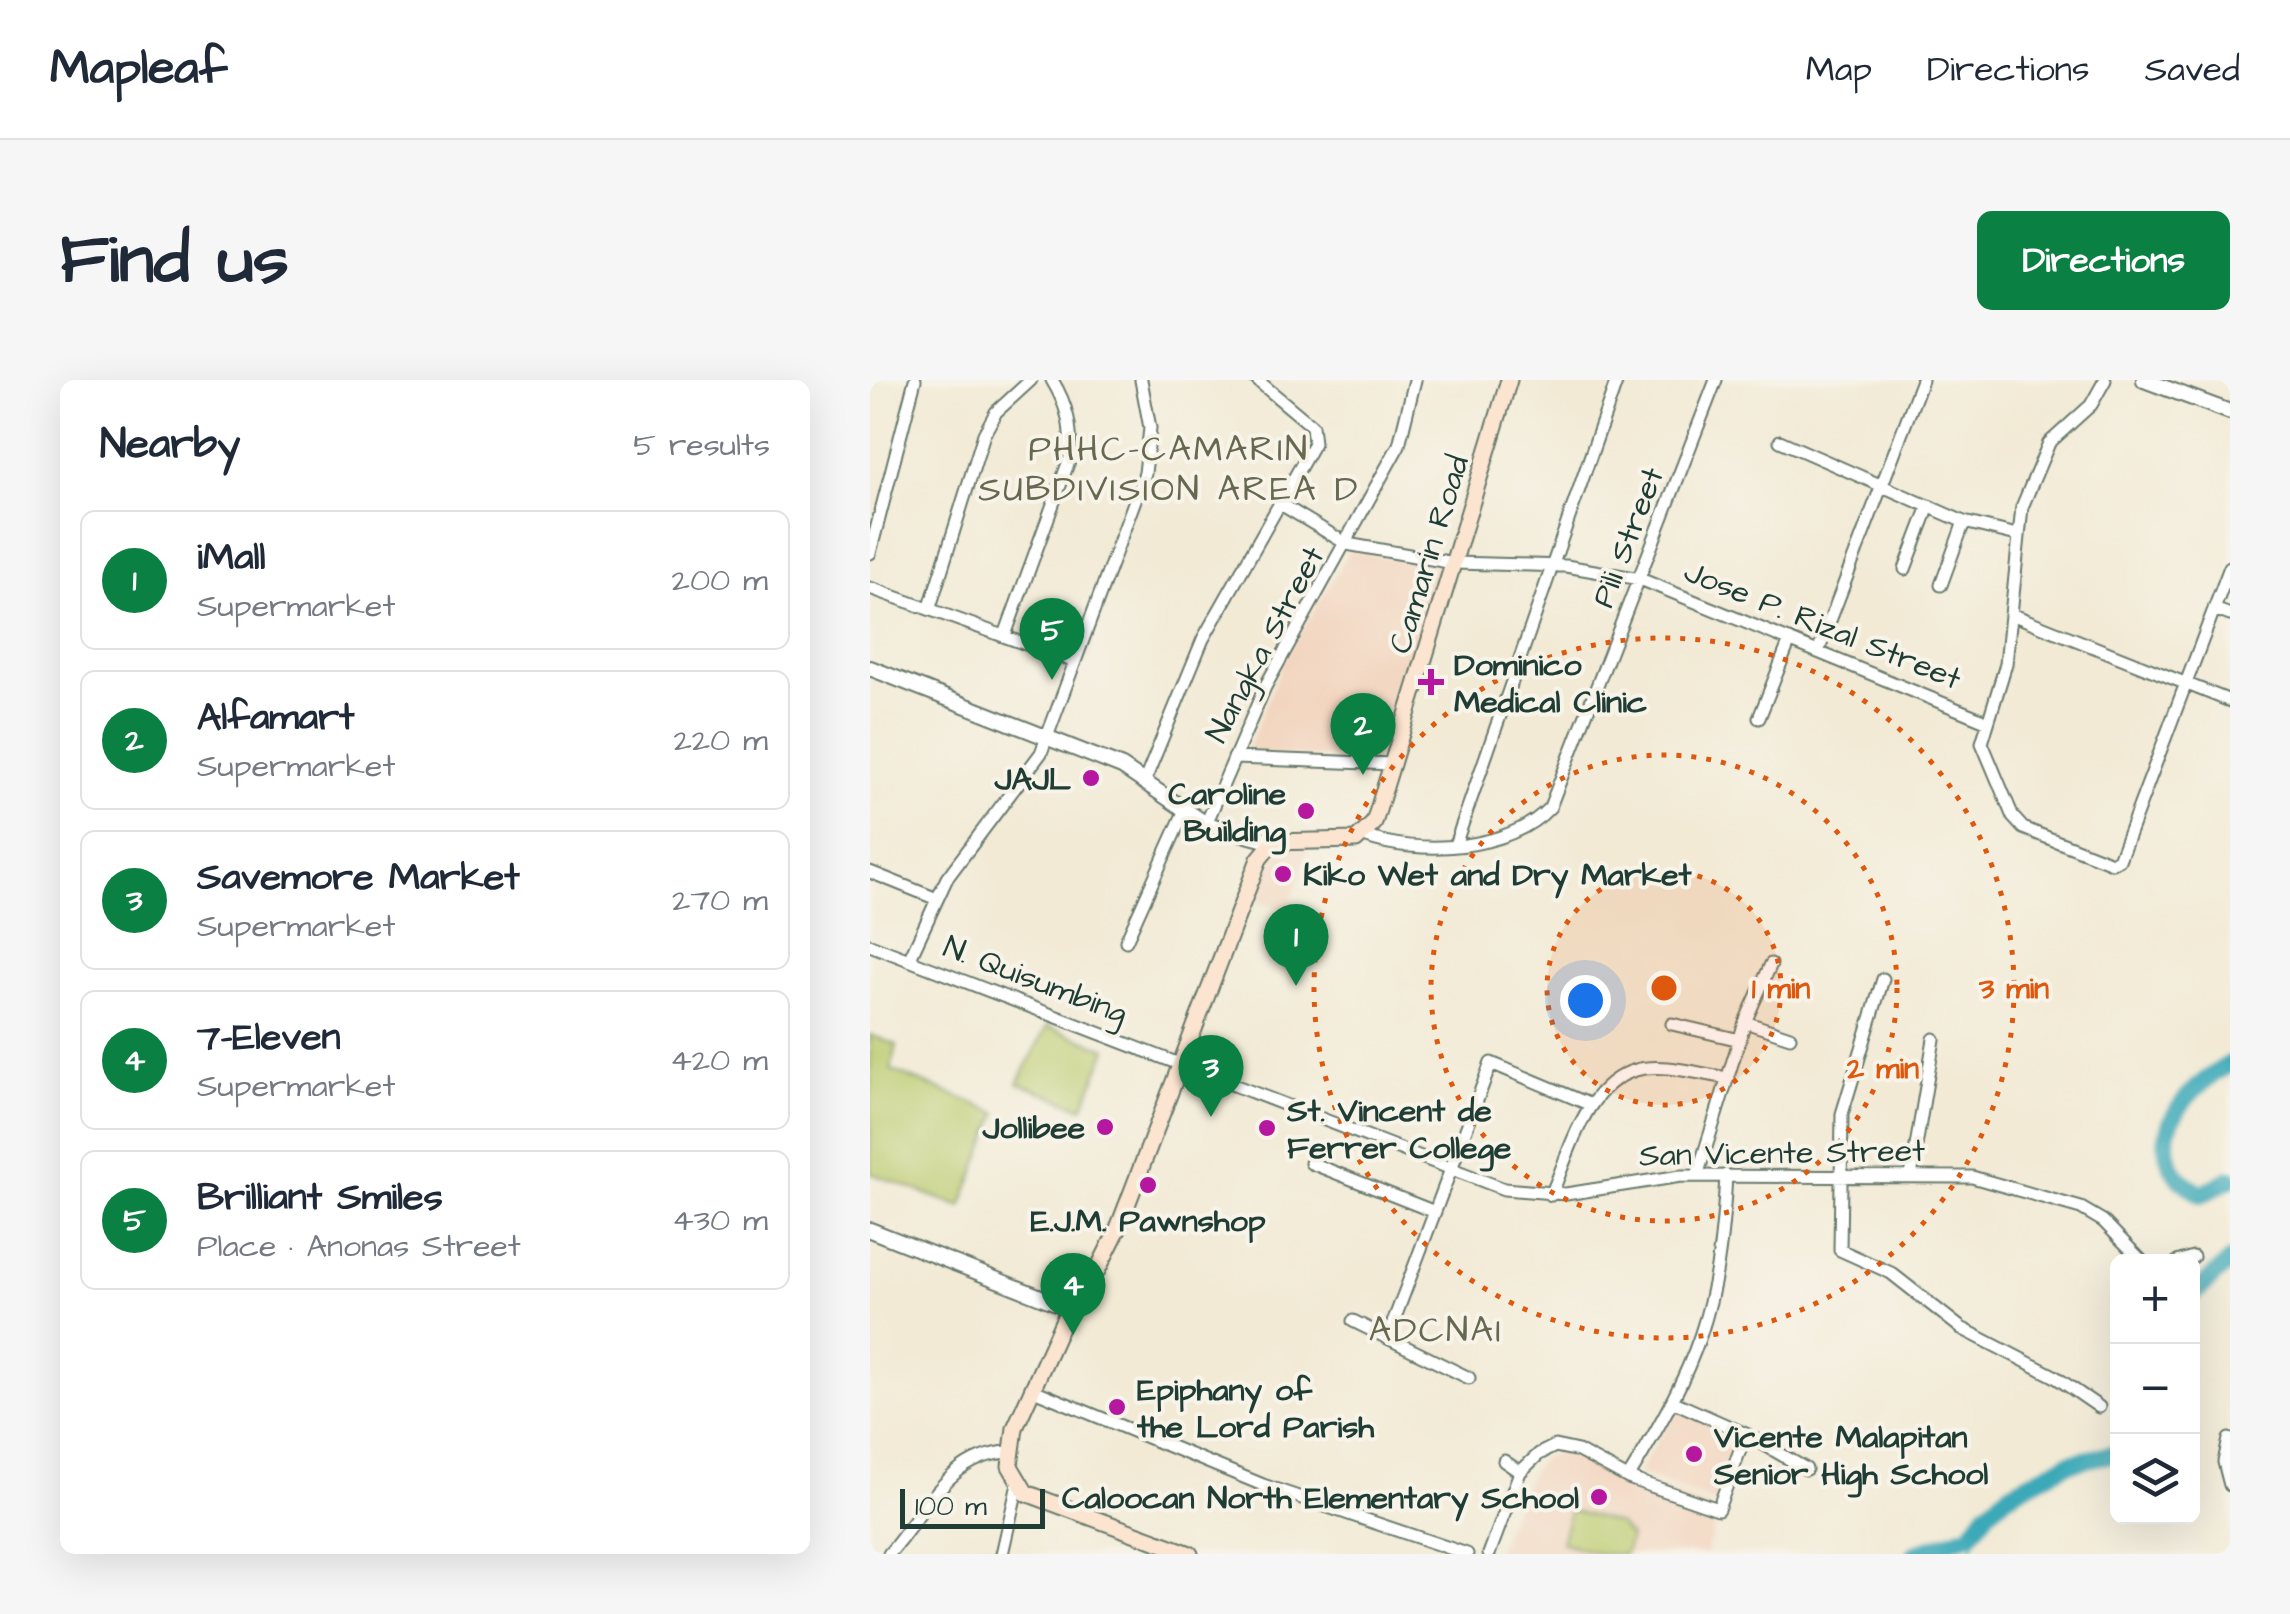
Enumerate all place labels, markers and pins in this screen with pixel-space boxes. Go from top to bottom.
pin: 5 [1020,598,1084,680]
place label: Dominico Medical Clinic [1454,643,1647,725]
marker: Dominico Medical Clinic [1418,669,1444,695]
pin: 2 [1330,692,1396,775]
place label: JAJL [993,757,1072,802]
marker: JAJL [1080,767,1102,789]
place label: Caroline Building [1168,772,1287,855]
marker: Caroline Building [1295,800,1317,822]
place label: Kiko Wet and Dry Market [1303,853,1693,899]
marker: Kiko Wet and Dry Market [1272,863,1294,885]
pin: 1 [1264,904,1328,986]
centre of rings [1646,970,1682,1006]
pin: 3 [1178,1034,1244,1117]
place label: St. Vincent de Ferrer College [1286,1089,1511,1172]
place label: Jollibee [982,1106,1085,1151]
marker: Jollibee [1094,1116,1116,1138]
marker: St. Vincent de Ferrer College [1256,1117,1278,1139]
marker: E.J.M. Pawnshop [1137,1174,1159,1196]
place label: E.J.M. Pawnshop [1031,1199,1266,1244]
pin: 4 [1040,1252,1106,1335]
place label: Epiphany of the Lord Parish [1136,1368,1375,1450]
marker: Epiphany of the Lord Parish [1106,1396,1128,1418]
place label: Vicente Malapitan Senior High School [1713,1415,1988,1498]
marker: Vicente Malapitan Senior High School [1683,1443,1705,1465]
place label: Caloocan North Elementary School [1062,1476,1579,1522]
marker: Caloocan North Elementary School [1588,1486,1610,1508]

